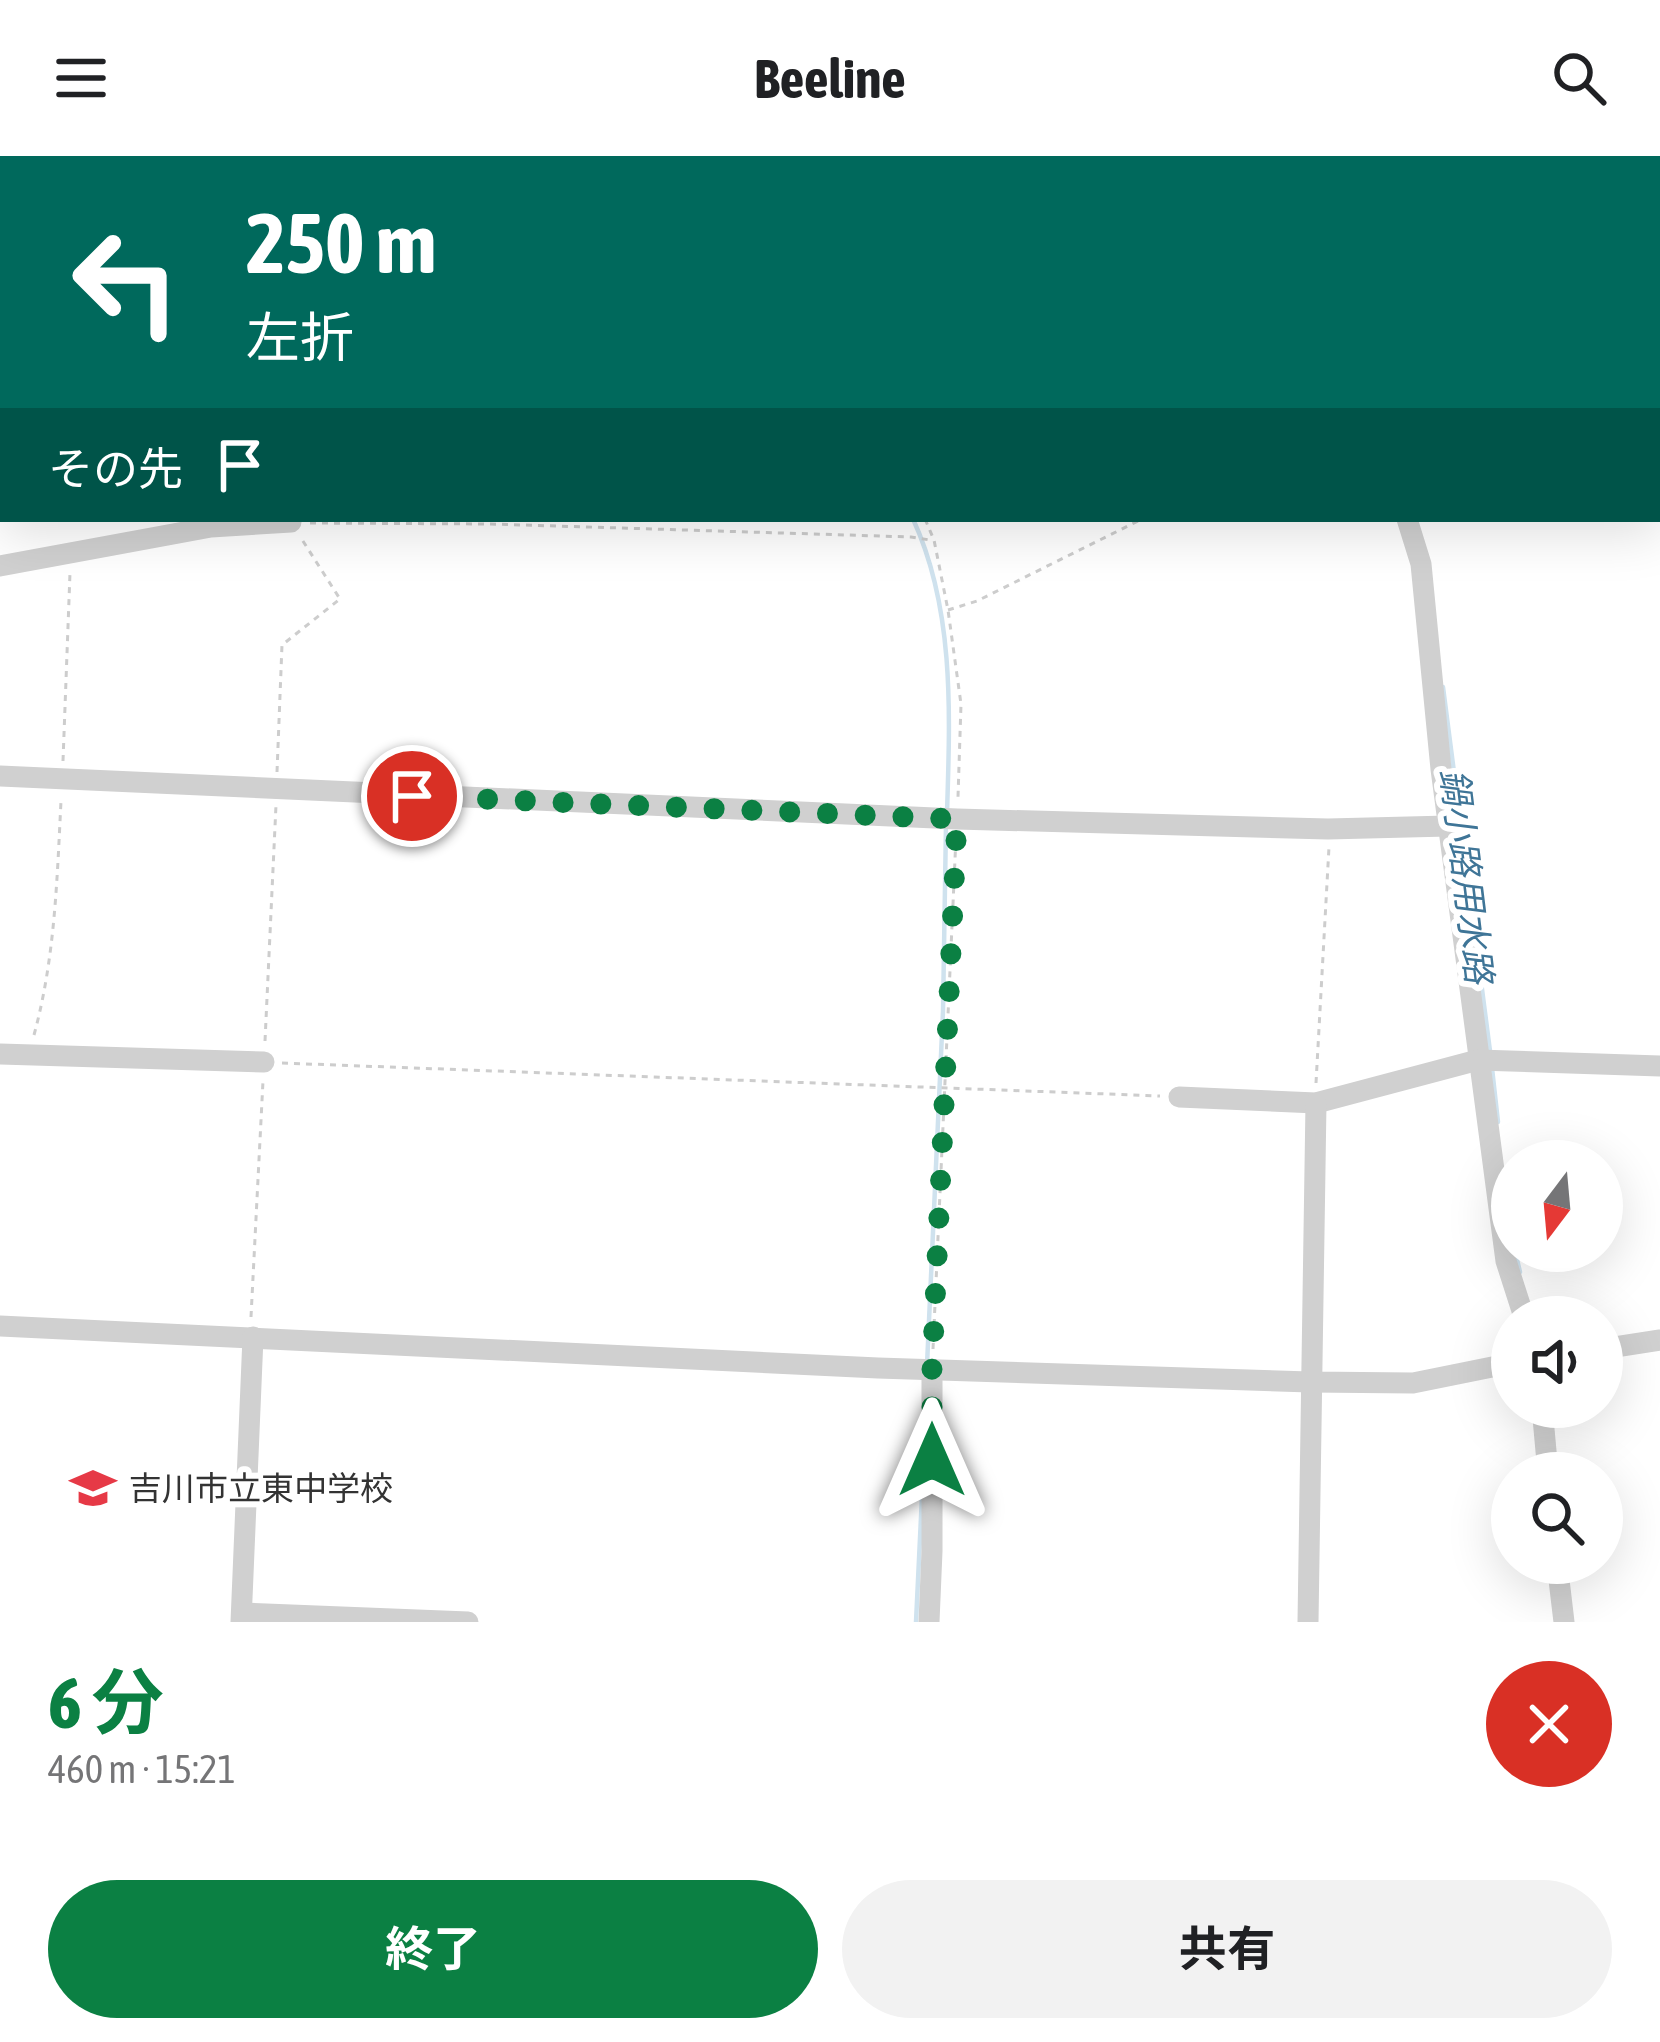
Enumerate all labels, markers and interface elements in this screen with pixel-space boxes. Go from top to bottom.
icon: menu [48,45,114,111]
icon: search [1546,45,1612,111]
text: Beeline [754,48,906,109]
text: 250 m [246,195,436,291]
icon: left [48,204,204,360]
text: 左折 [246,307,354,368]
icon: arrive [207,432,273,498]
text: その先 [48,443,183,495]
pin [361,745,463,847]
icon: arrive [379,763,445,829]
water label: 鍋小路用水路 [1433,766,1501,989]
north arrow [1491,1140,1623,1272]
map controls [1491,1140,1623,1584]
button: sound [1491,1296,1623,1428]
position arrow [869,1397,995,1523]
button: search [1491,1452,1623,1584]
school or university icon: 吉川市立東中学校 [68,1463,118,1513]
place label: 吉川市立東中学校 [129,1469,393,1507]
text: 6 分 [48,1661,164,1743]
button: close [1486,1661,1612,1787]
text: 460 m · 15:21 [48,1747,236,1791]
button: 終了 [48,1880,818,2018]
button: 共有 [842,1880,1612,2018]

